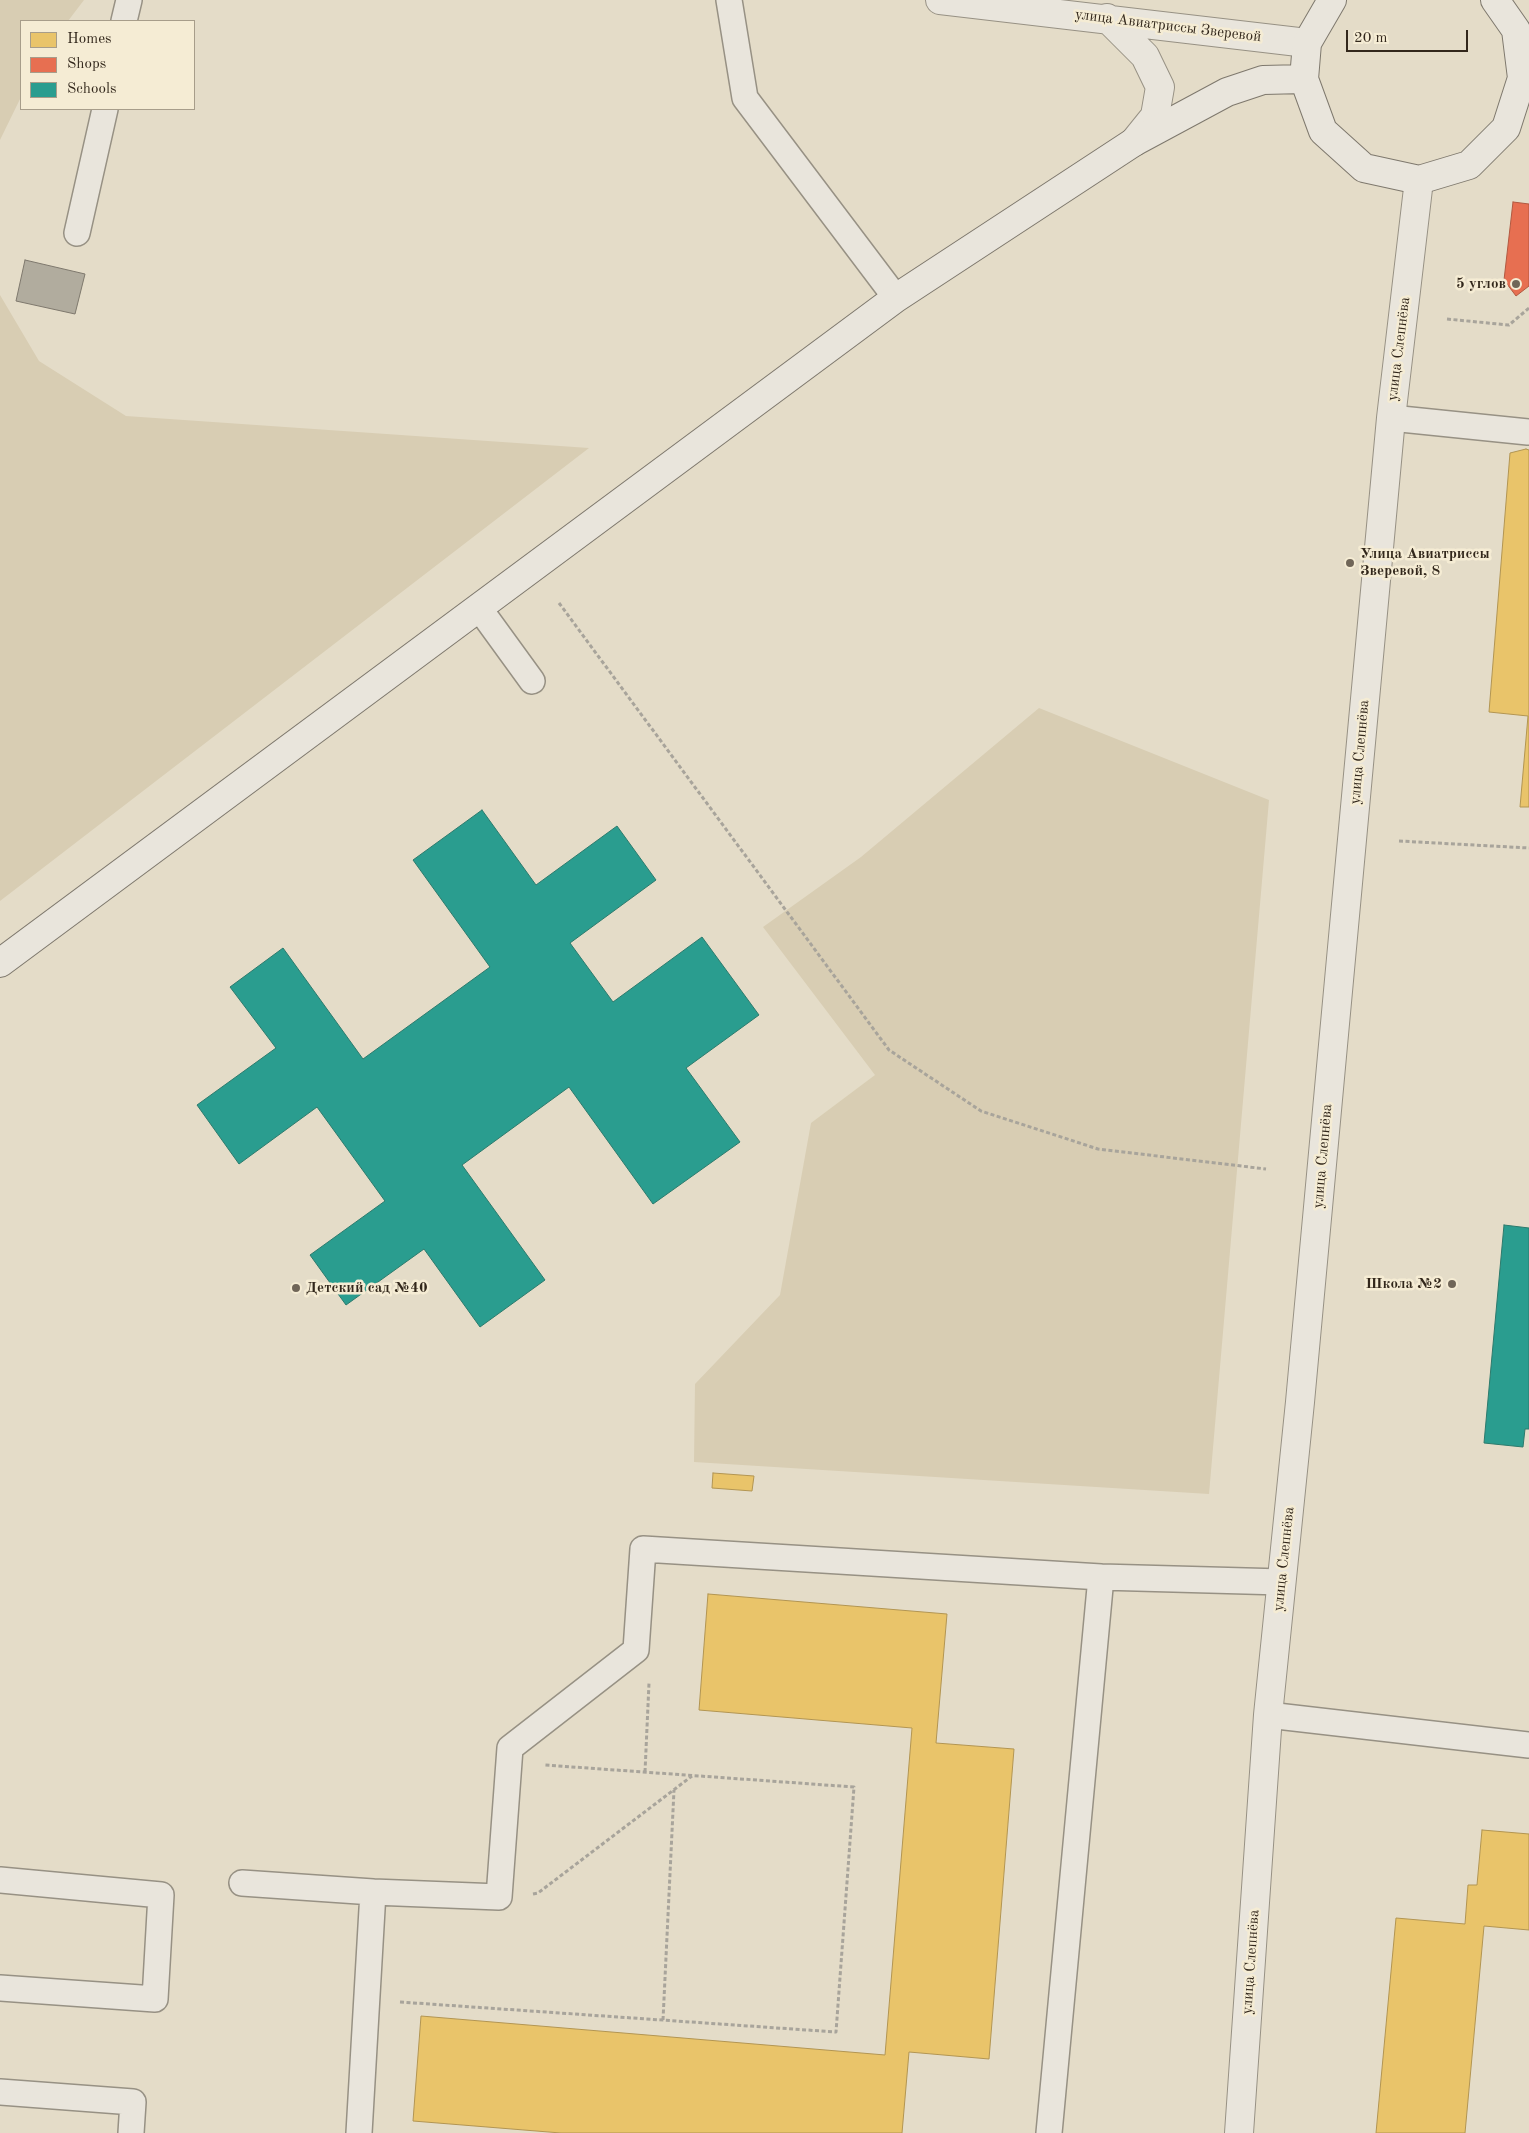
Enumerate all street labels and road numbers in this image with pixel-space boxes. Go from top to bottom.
street label: улица Авиатриссы Зверевой [1074,6,1262,46]
street label: улица Слепнёва [1384,296,1414,402]
street label: улица Слепнёва [1346,699,1374,805]
street label: улица Слепнёва [1309,1103,1337,1209]
street label: улица Слепнёва [1270,1506,1298,1612]
street label: улица Слепнёва [1238,1909,1264,2015]

